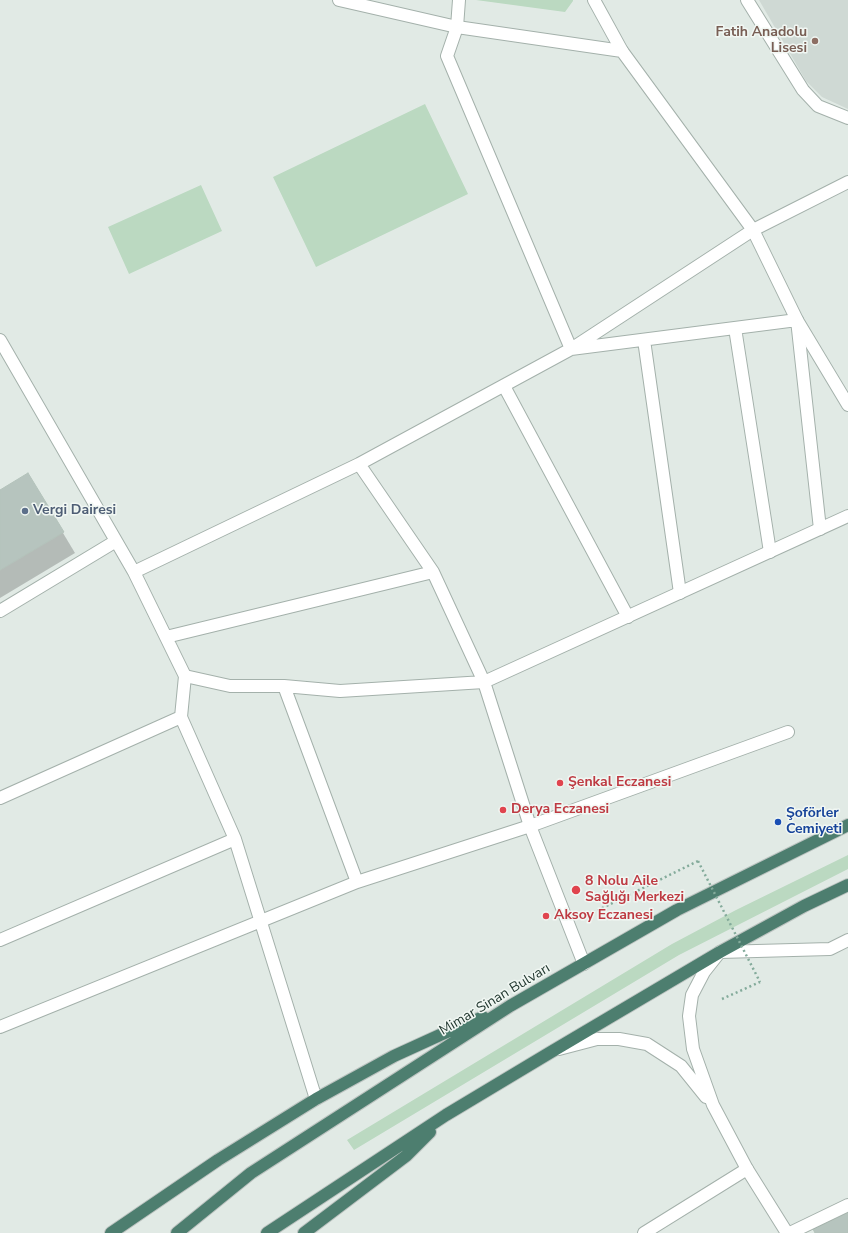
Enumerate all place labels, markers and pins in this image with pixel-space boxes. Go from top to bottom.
place label: Fatih Anadolu Lisesi [716,25,807,58]
marker: Fatih Anadolu Lisesi [810,36,820,46]
place label: Vergi Dairesi [33,503,116,519]
marker: Vergi Dairesi [20,506,30,516]
place label: Şenkal Eczanesi [568,775,671,791]
marker: Şenkal Eczanesi [555,778,565,788]
place label: Derya Eczanesi [511,802,609,818]
marker: Derya Eczanesi [498,805,508,815]
place label: Şoförler Cemiyeti [786,806,842,838]
marker: Şoförler Cemiyeti [773,817,783,827]
place label: 8 Nolu Aile Sağlığı Merkezi [585,874,684,906]
marker: 8 Nolu Aile Sağlığı Merkezi [570,884,582,896]
place label: Aksoy Eczanesi [554,908,653,924]
marker: Aksoy Eczanesi [541,911,551,921]

